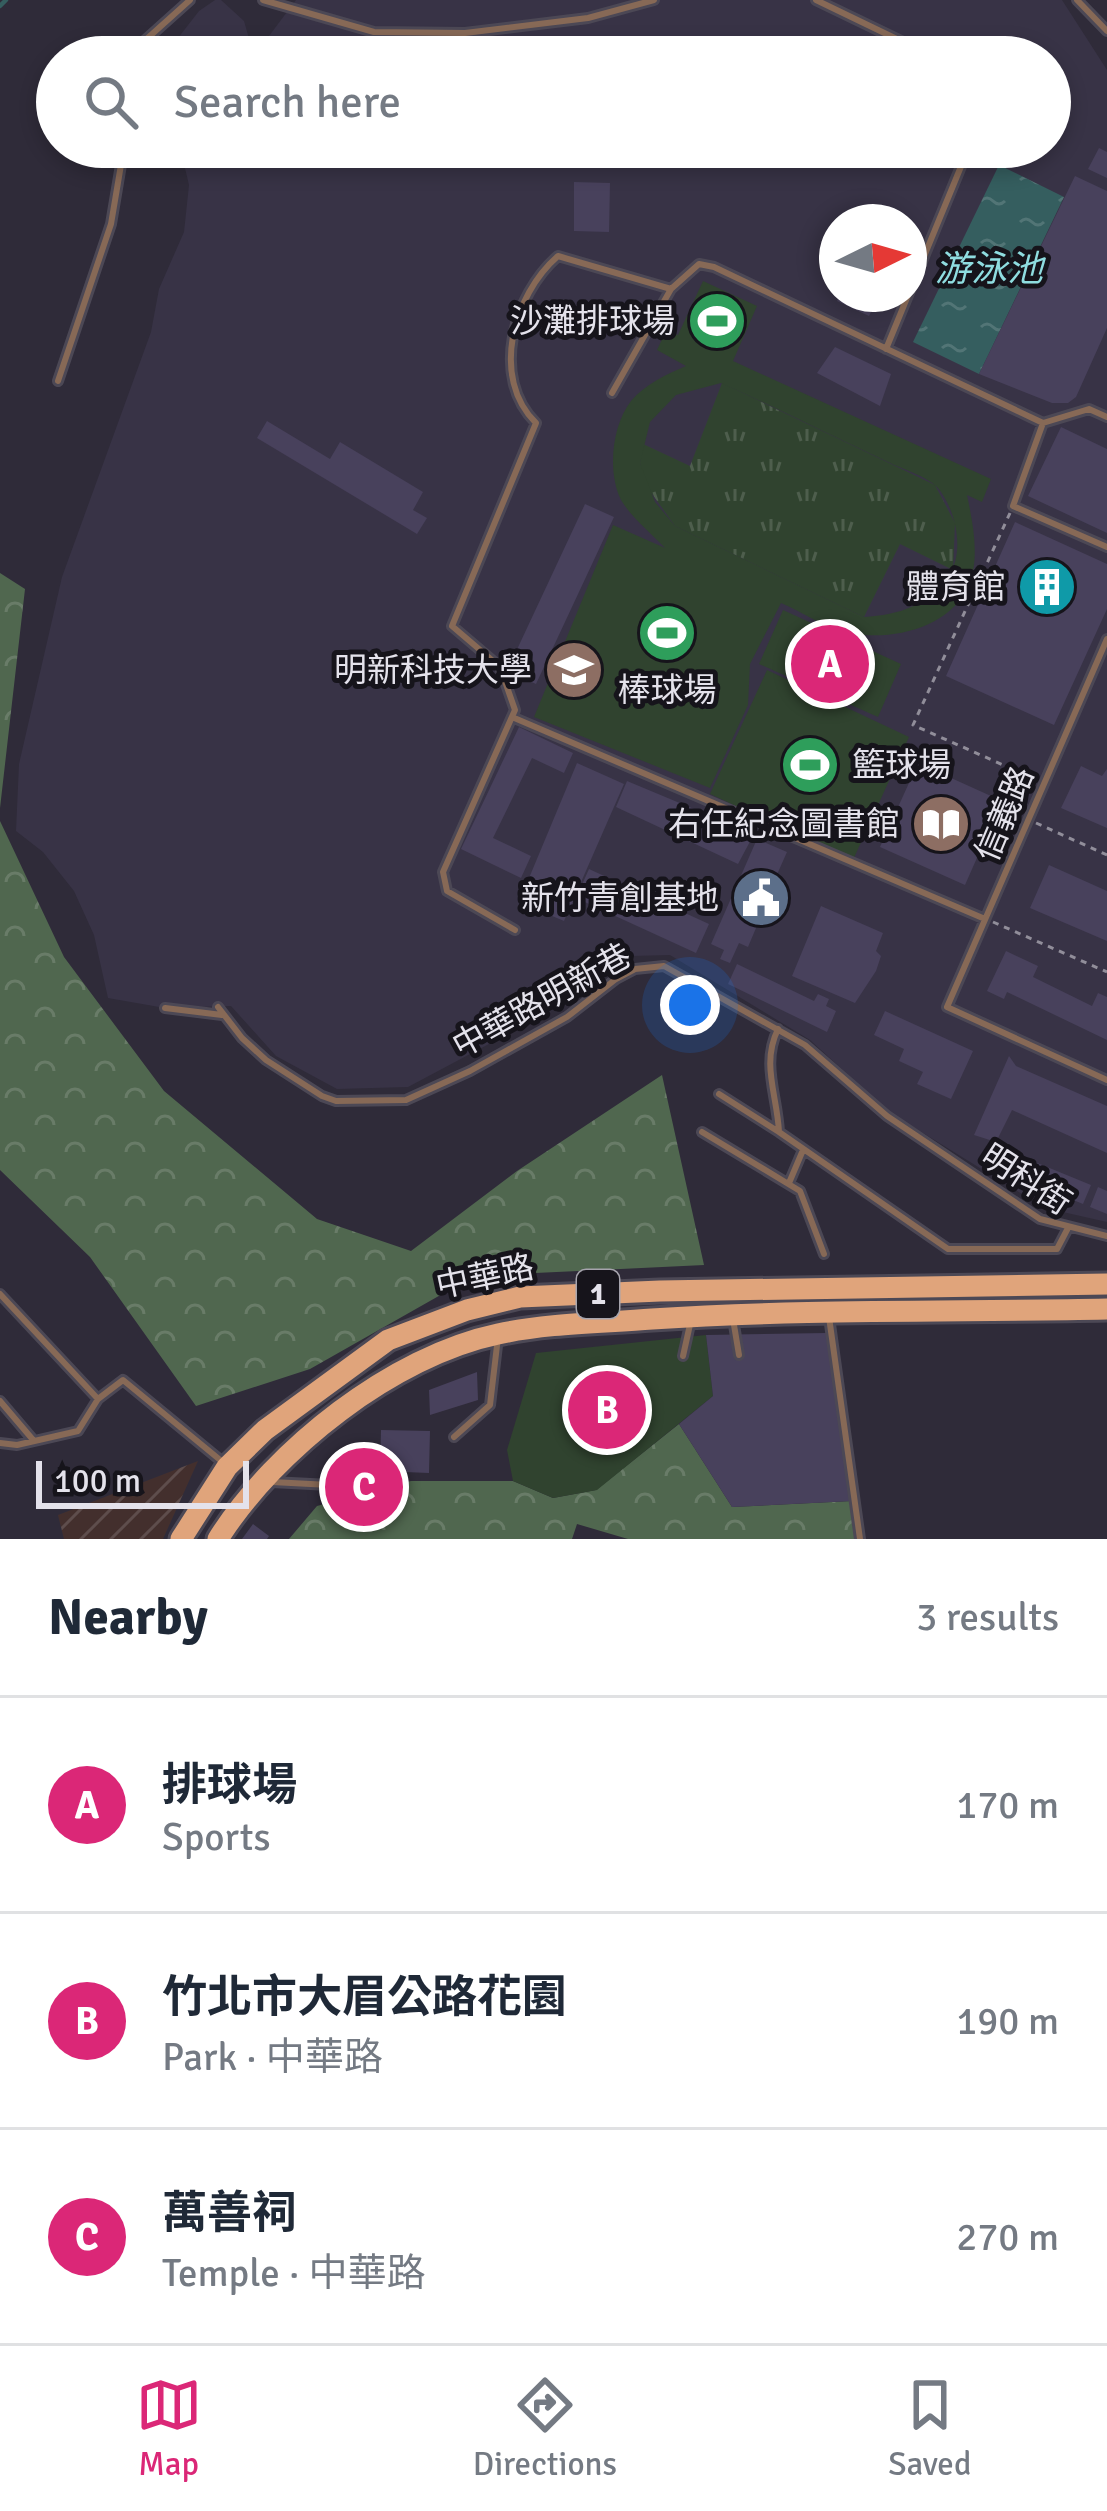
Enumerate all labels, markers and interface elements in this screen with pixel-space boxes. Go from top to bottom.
search box [36,36,1071,168]
icon: search [78,69,144,135]
text: Search here [174,75,401,130]
north arrow [819,204,927,312]
water label: 游泳池 [935,247,1047,292]
sports icon: 沙灘排球場 [686,290,748,352]
place label: 沙灘排球場 [510,301,675,342]
building icon: 體育館 [1016,556,1078,618]
place label: 體育館 [906,567,1005,608]
sports icon: 棒球場 [636,602,698,664]
pin: A [791,619,869,709]
school or university icon: 明新科技大學 [543,639,605,701]
place label: 明新科技大學 [334,650,532,691]
place label: 棒球場 [618,670,717,711]
sports icon: 籃球場 [779,734,841,796]
place label: 籃球場 [852,745,951,786]
street label: 信義路 [967,760,1043,868]
library icon: 右任紀念圖書館 [910,793,972,855]
place label: 右任紀念圖書館 [668,804,899,845]
public building icon: 新竹青創基地 [730,867,792,929]
place label: 新竹青創基地 [521,878,719,919]
street label: 中華路明新巷 [445,935,639,1067]
your location [660,975,720,1035]
street label: 明科街 [973,1136,1079,1224]
street label: 中華路 [432,1247,538,1307]
road number: 1 [577,1270,619,1318]
pin: B [568,1365,646,1455]
pin: C [325,1442,403,1532]
scale bar [36,1455,249,1508]
text: 100 m [54,1461,141,1502]
text: Nearby [48,1586,208,1649]
text: 3 results [916,1593,1059,1641]
text: 排球場 [162,1758,297,1813]
text: A [75,1781,99,1829]
text: 170 m [956,1781,1059,1829]
text: Sports [162,1813,271,1861]
text: 竹北市大眉公路花園 [162,1970,567,2025]
text: B [75,1997,99,2045]
text: 190 m [956,1997,1059,2045]
text: Park · 中華路 [162,2033,383,2081]
text: 萬善祠 [162,2186,297,2241]
text: C [75,2213,99,2261]
text: 270 m [956,2213,1059,2261]
text: Temple · 中華路 [162,2249,426,2297]
tab: Map [136,2372,202,2485]
tab: Directions [473,2372,617,2485]
tab: Saved [888,2372,971,2485]

